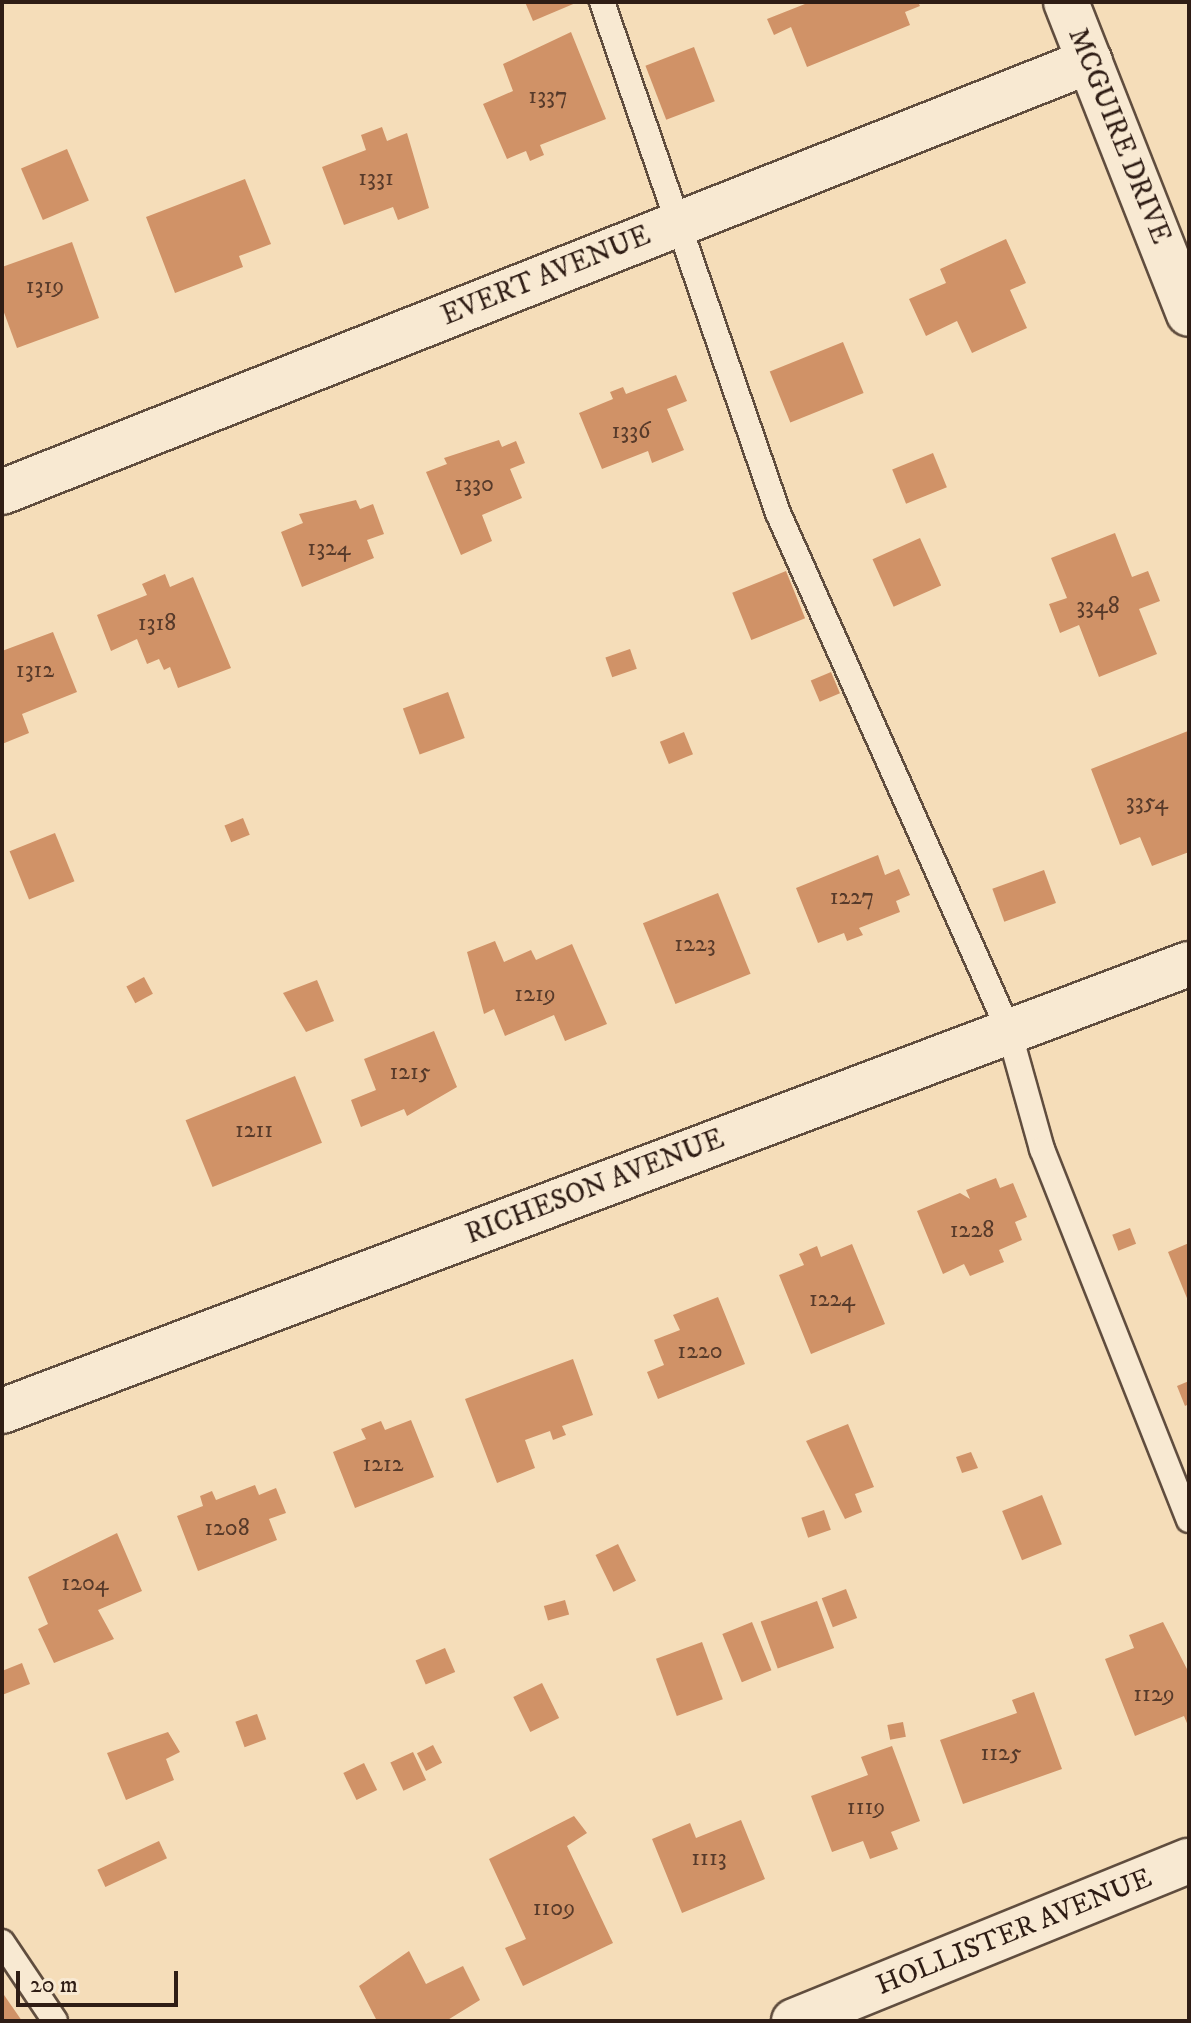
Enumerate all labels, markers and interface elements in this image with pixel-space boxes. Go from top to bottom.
street label: MCGUIRE DRIVE [1060,23,1178,249]
house number: 1337 [528,83,568,111]
house number: 1331 [358,165,394,193]
street label: EVERT AVENUE [437,219,655,333]
house number: 1319 [26,273,64,301]
house number: 1336 [611,418,651,446]
house number: 1330 [454,471,494,499]
house number: 1324 [307,535,351,563]
house number: 3348 [1076,593,1120,621]
house number: 1318 [138,610,176,638]
house number: 1312 [16,657,54,685]
house number: 3354 [1126,789,1168,817]
house number: 1227 [830,884,874,912]
house number: 1223 [674,931,716,959]
house number: 1219 [514,981,556,1009]
house number: 1215 [389,1059,431,1087]
house number: 1211 [235,1117,273,1145]
street label: RICHESON AVENUE [461,1122,729,1252]
house number: 1228 [950,1217,994,1245]
house number: 1224 [809,1286,855,1314]
house number: 1220 [677,1338,723,1366]
house number: 1212 [362,1451,404,1479]
house number: 1208 [204,1515,250,1543]
house number: 1204 [61,1570,109,1598]
house number: 1129 [1133,1681,1175,1709]
house number: 1125 [980,1740,1022,1768]
house number: 1119 [847,1794,885,1822]
house number: 1113 [691,1845,727,1873]
street label: HOLLISTER AVENUE [871,1861,1157,2003]
house number: 1109 [533,1895,575,1923]
scale bar [20,1955,182,2005]
text: 20 m [30,1970,78,2000]

